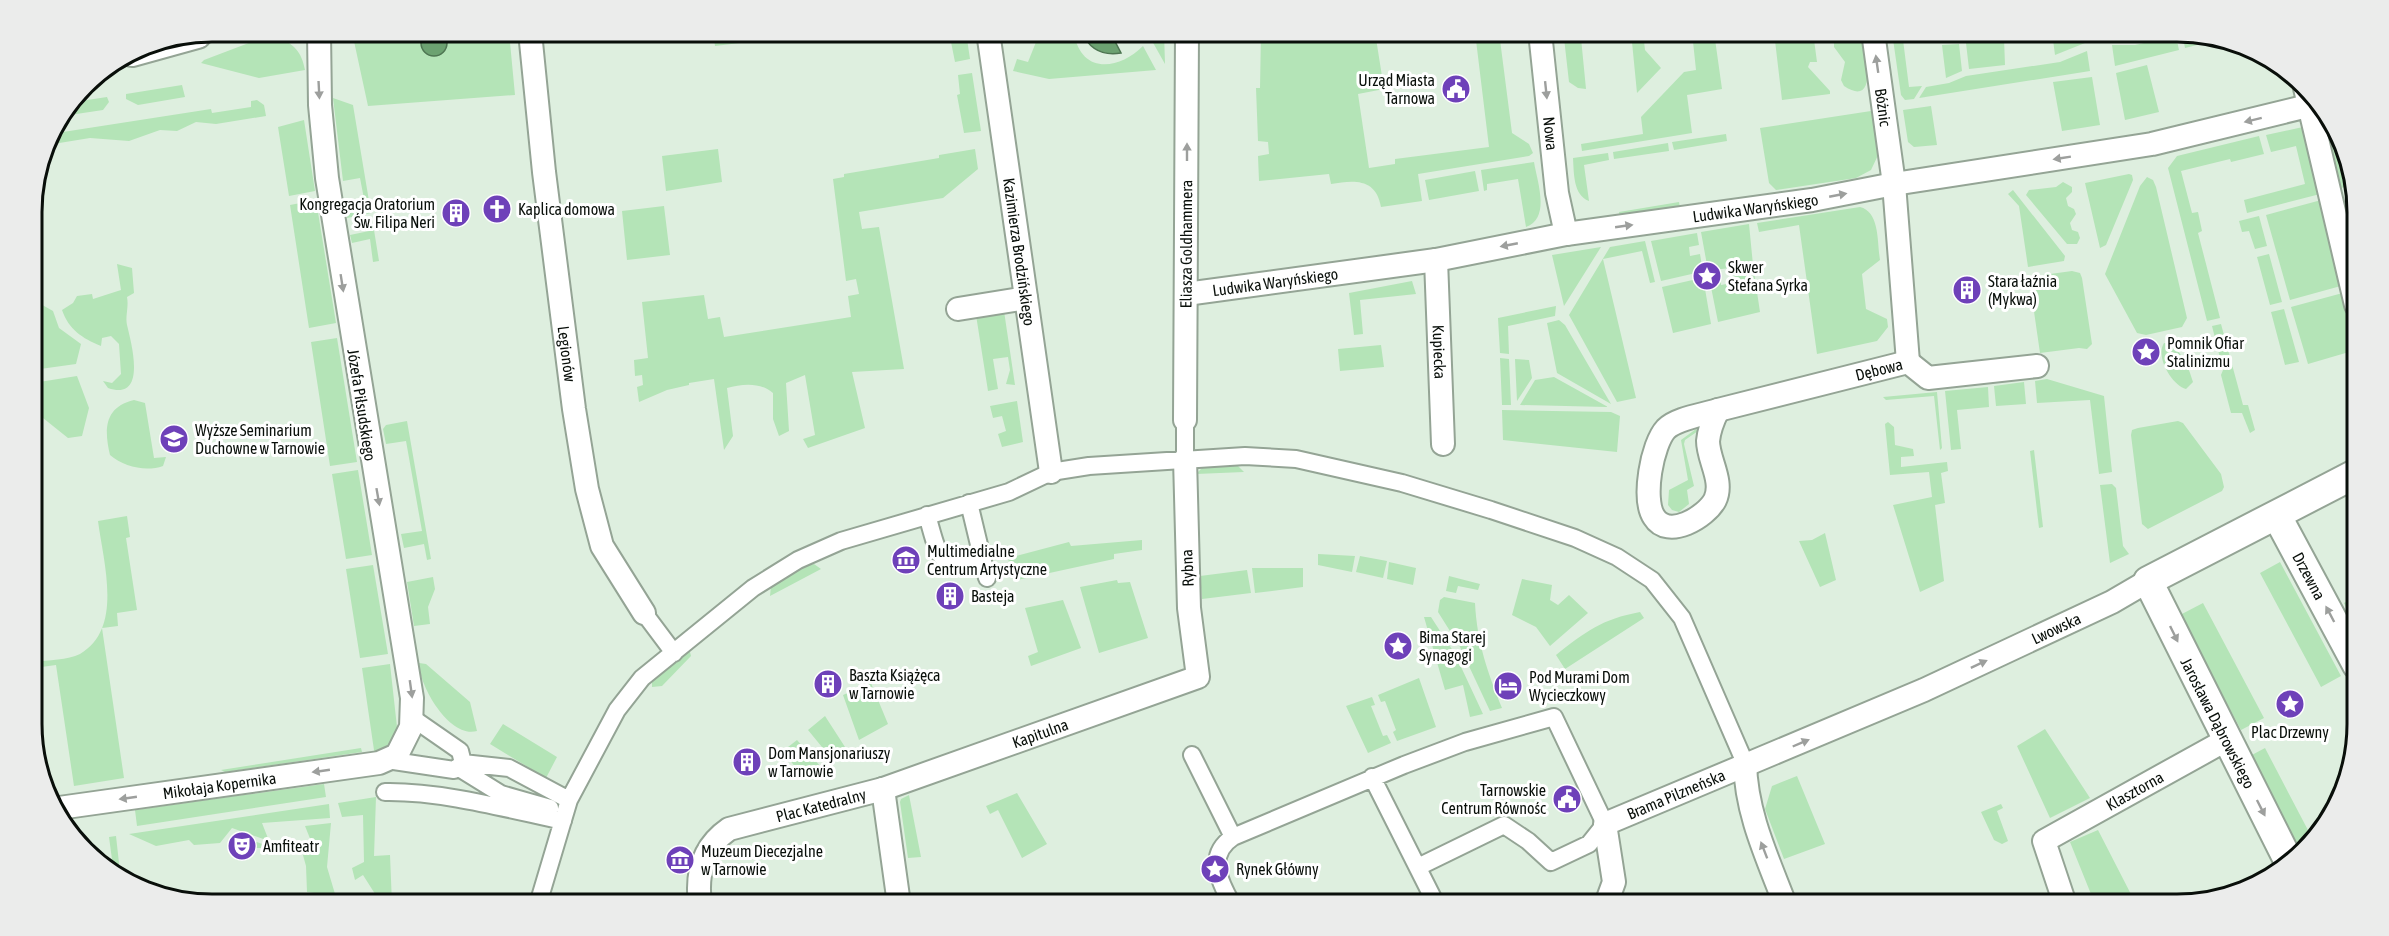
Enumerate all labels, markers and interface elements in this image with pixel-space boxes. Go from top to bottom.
one-way arrow [1873,54,1882,73]
place label: Urząd Miasta Tarnowa [1358,71,1435,107]
public building icon: Urząd Miasta Tarnowa [1440,73,1472,105]
one-way arrow [314,80,323,99]
one-way arrow [1541,80,1551,99]
street label: Bóżnic [1872,87,1895,127]
one-way arrow [2243,115,2262,125]
street label: Nowa [1540,116,1561,151]
one-way arrow [1182,142,1192,161]
one-way arrow [2052,154,2071,163]
street label: Kazimierza Brodzińskiego [1000,177,1039,327]
street label: Eliasza Goldhammera [1177,180,1195,308]
street label: Ludwika Waryńskiego [1691,190,1820,225]
one-way arrow [1829,190,1848,199]
church icon: Kaplica domowa [481,193,513,225]
place label: Kongregacja Oratorium Św. Filipa Neri [299,195,435,232]
building icon: Kongregacja Oratorium Św. Filipa Neri [440,197,472,229]
place label: Kaplica domowa [518,200,615,219]
one-way arrow [1615,222,1634,231]
one-way arrow [1499,241,1518,250]
place label: Skwer Stefana Syrka [1728,258,1808,295]
place icon: Skwer Stefana Syrka [1691,260,1723,292]
street label: Ludwika Waryńskiego [1211,264,1339,299]
place label: Stara łaźnia (Mykwa) [1988,272,2057,309]
one-way arrow [338,274,347,293]
building icon: Stara łaźnia (Mykwa) [1951,274,1983,306]
street label: Kupiecka [1429,324,1450,379]
street label: Legionów [555,325,580,383]
place label: Pomnik Ofiar Stalinizmu [2167,334,2244,370]
place icon: Pomnik Ofiar Stalinizmu [2130,336,2162,368]
street label: Józefa Piłsudskiego [343,348,380,462]
street label: Dębowa [1853,355,1904,384]
place label: Wyższe Seminarium Duchowne w Tarnowie [195,421,325,457]
school or university icon: Wyższe Seminarium Duchowne w Tarnowie [158,423,190,455]
one-way arrow [374,487,383,506]
place label: Multimedialne Centrum Artystyczne [927,542,1047,579]
museum icon: Multimedialne Centrum Artystyczne [890,544,922,576]
street label: Rybna [1177,549,1198,587]
street label: Drzewna [2289,549,2329,603]
building icon: Basteja [934,580,966,612]
place label: Basteja [971,587,1015,606]
one-way arrow [2325,605,2335,622]
street label: Lwowska [2029,609,2084,647]
one-way arrow [2169,625,2178,642]
place label: Bima Starej Synagogi [1419,628,1486,665]
place icon: Bima Starej Synagogi [1382,630,1414,662]
street label: Jarosława Dąbrowskiego [2176,655,2259,792]
one-way arrow [1970,660,1987,669]
place label: Baszta Książęca w Tarnowie [849,666,940,702]
building icon: Baszta Książęca w Tarnowie [812,668,844,700]
place label: Pod Murami Dom Wycieczkowy [1529,668,1630,705]
hotel icon: Pod Murami Dom Wycieczkowy [1492,670,1524,702]
one-way arrow [406,679,415,698]
place icon: Plac Drzewny [2274,688,2306,720]
street label: Kapitulna [1010,715,1071,751]
place label: Plac Drzewny [2251,723,2329,742]
one-way arrow [1792,739,1809,748]
place label: Dom Mansjonariuszy w Tarnowie [768,744,891,780]
building icon: Dom Mansjonariuszy w Tarnowie [731,746,763,778]
street label: Brama Pilzneńska [1624,766,1728,823]
one-way arrow [311,767,330,776]
street label: Klasztorna [2103,768,2166,814]
street label: Mikołaja Kopernika [162,769,277,802]
place label: Tarnowskie Centrum Równośc [1441,781,1546,817]
public building icon: Tarnowskie Centrum Równośc [1551,783,1583,815]
street label: Plac Katedralny [774,785,868,825]
one-way arrow [118,794,137,803]
one-way arrow [2256,800,2266,817]
theatre icon: Amfiteatr [226,830,258,862]
place label: Amfiteatr [263,837,319,855]
one-way arrow [1758,840,1768,858]
place label: Muzeum Diecezjalne w Tarnowie [701,842,823,878]
museum icon: Muzeum Diecezjalne w Tarnowie [664,844,696,876]
place icon: Rynek Główny [1199,853,1231,885]
place label: Rynek Główny [1236,860,1319,879]

